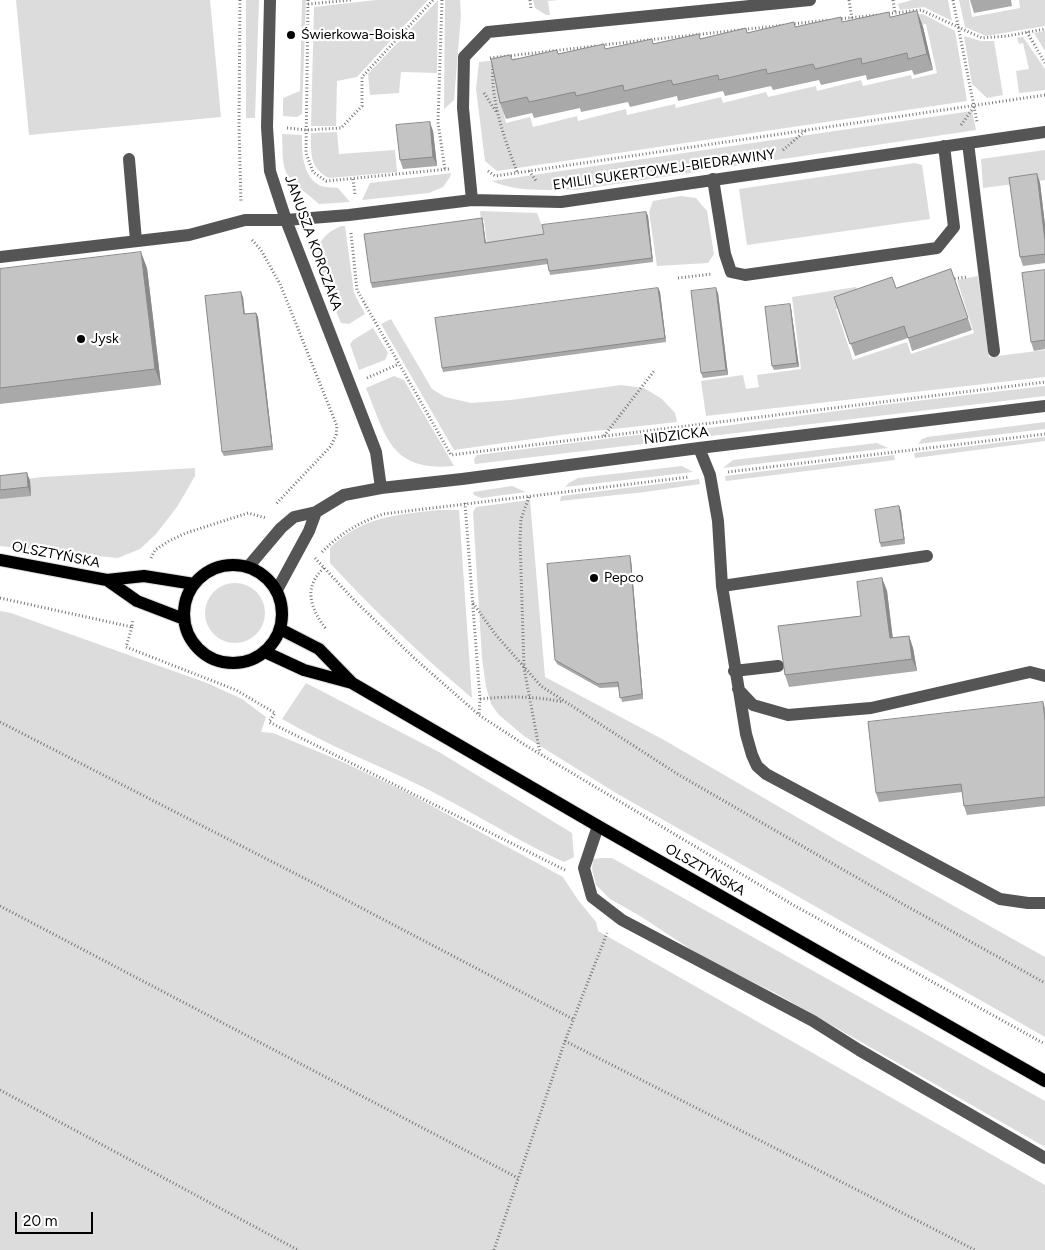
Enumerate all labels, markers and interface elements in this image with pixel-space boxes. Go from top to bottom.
place label: Świerkowa-Boiska [301,27,415,43]
marker: Świerkowa-Boiska [285,29,297,41]
street label: EMILII SUKERTOWEJ-BIEDRAWINY [552,146,776,194]
street label: JANUSZA KORCZAKA [281,173,345,313]
place label: Jysk [91,331,119,347]
marker: Jysk [75,333,87,345]
street label: NIDZICKA [643,424,709,448]
street label: OLSZTYŃSKA [11,538,101,572]
place label: Pepco [604,570,644,586]
marker: Pepco [588,572,600,584]
street label: OLSZTYŃSKA [662,840,748,900]
scale bar [18,1202,95,1234]
text: 20 m [23,1212,57,1230]

